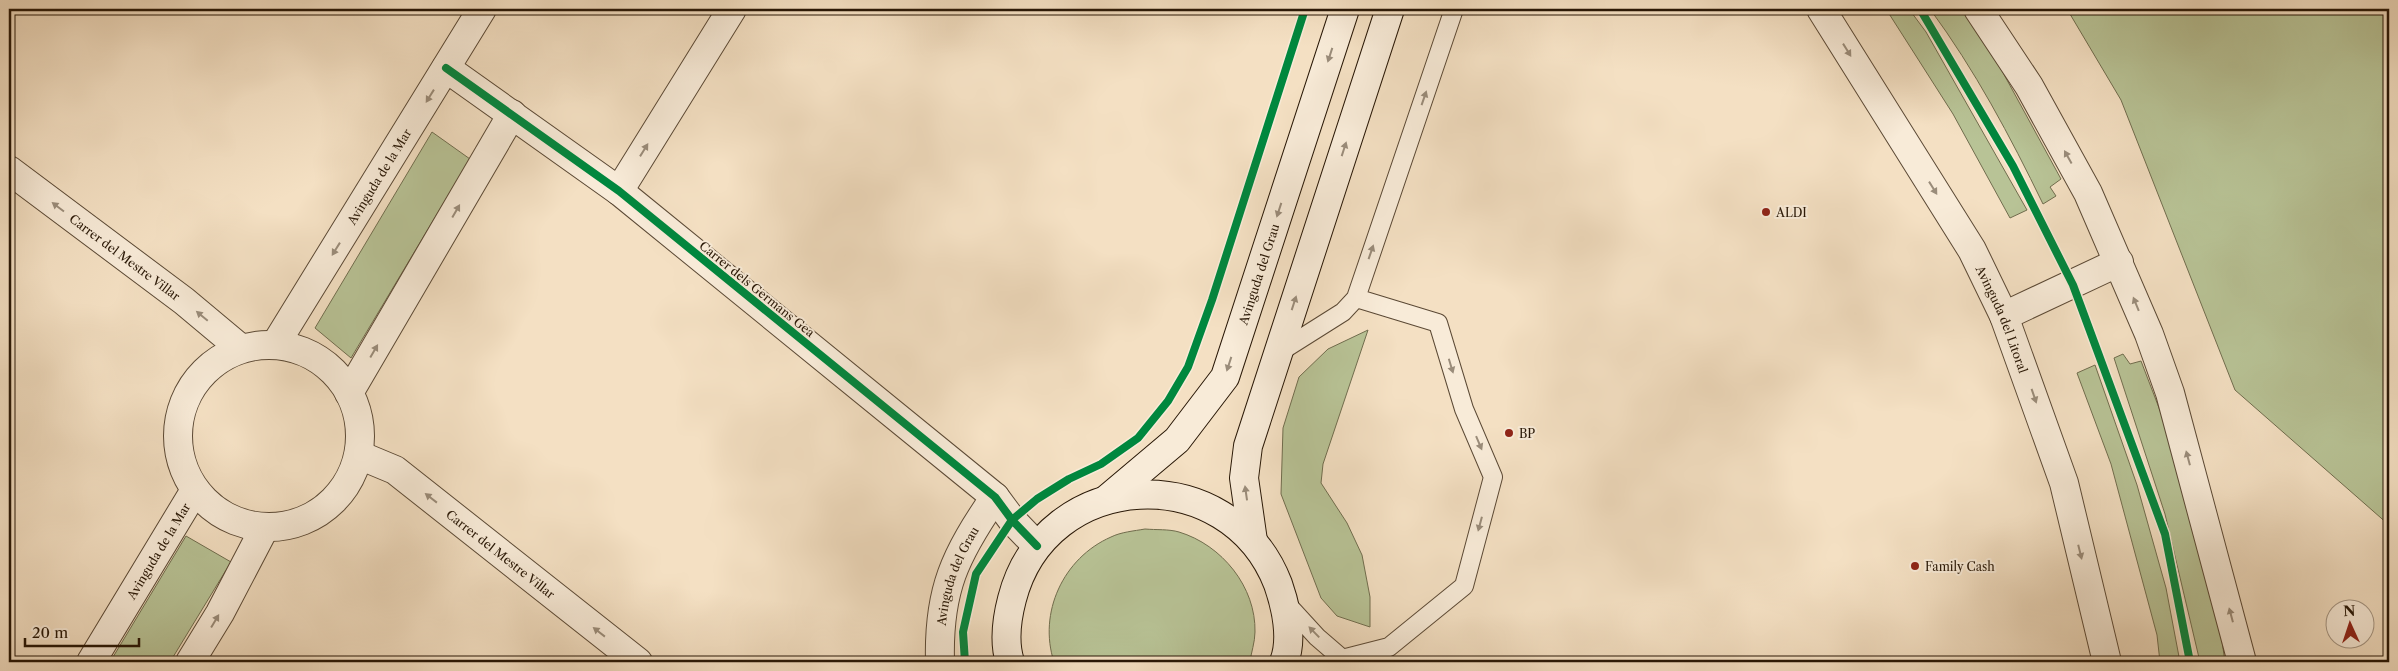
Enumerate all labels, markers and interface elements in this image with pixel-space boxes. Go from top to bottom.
one-way arrow [1842,43,1852,56]
one-way arrow [1325,48,1333,63]
one-way arrow [425,89,434,102]
one-way arrow [1421,90,1429,105]
street label: Avinguda de la Mar [343,126,414,228]
one-way arrow [1341,141,1349,156]
one-way arrow [640,143,649,157]
one-way arrow [2064,150,2073,163]
one-way arrow [1928,181,1938,194]
one-way arrow [52,202,65,213]
one-way arrow [1275,202,1283,217]
one-way arrow [451,204,460,217]
place label: ALDI [1775,205,1807,220]
marker: ALDI [1760,206,1772,218]
street label: Carrer del Mestre Villar [67,211,183,303]
street label: Avinguda del Grau [1235,221,1282,328]
street label: Carrer dels Germans Gea [696,238,818,341]
one-way arrow [331,243,340,256]
one-way arrow [1368,244,1376,259]
street label: Avinguda del Litoral [1973,262,2031,375]
one-way arrow [1291,296,1299,311]
one-way arrow [2132,297,2140,311]
one-way arrow [195,310,208,321]
one-way arrow [370,343,378,358]
one-way arrow [1225,357,1233,372]
one-way arrow [1448,359,1456,374]
one-way arrow [2031,389,2038,404]
place label: BP [1519,426,1535,441]
marker: BP [1503,427,1515,439]
one-way arrow [1475,436,1483,450]
one-way arrow [2183,451,2191,466]
one-way arrow [1242,485,1250,501]
one-way arrow [425,493,438,504]
street label: Avinguda de la Mar [123,500,193,603]
street label: Carrer del Mestre Villar [444,506,558,601]
one-way arrow [1476,516,1484,531]
street label: Avinguda del Grau [933,523,982,627]
one-way arrow [2076,544,2084,559]
place label: Family Cash [1925,559,1995,574]
marker: Family Cash [1909,560,1921,572]
north arrow [2326,598,2376,648]
text: N [2343,602,2356,620]
one-way arrow [2226,607,2234,622]
one-way arrow [210,614,220,627]
scale bar [25,616,139,648]
text: 20 m [32,623,68,642]
one-way arrow [593,627,606,637]
one-way arrow [1308,627,1320,639]

